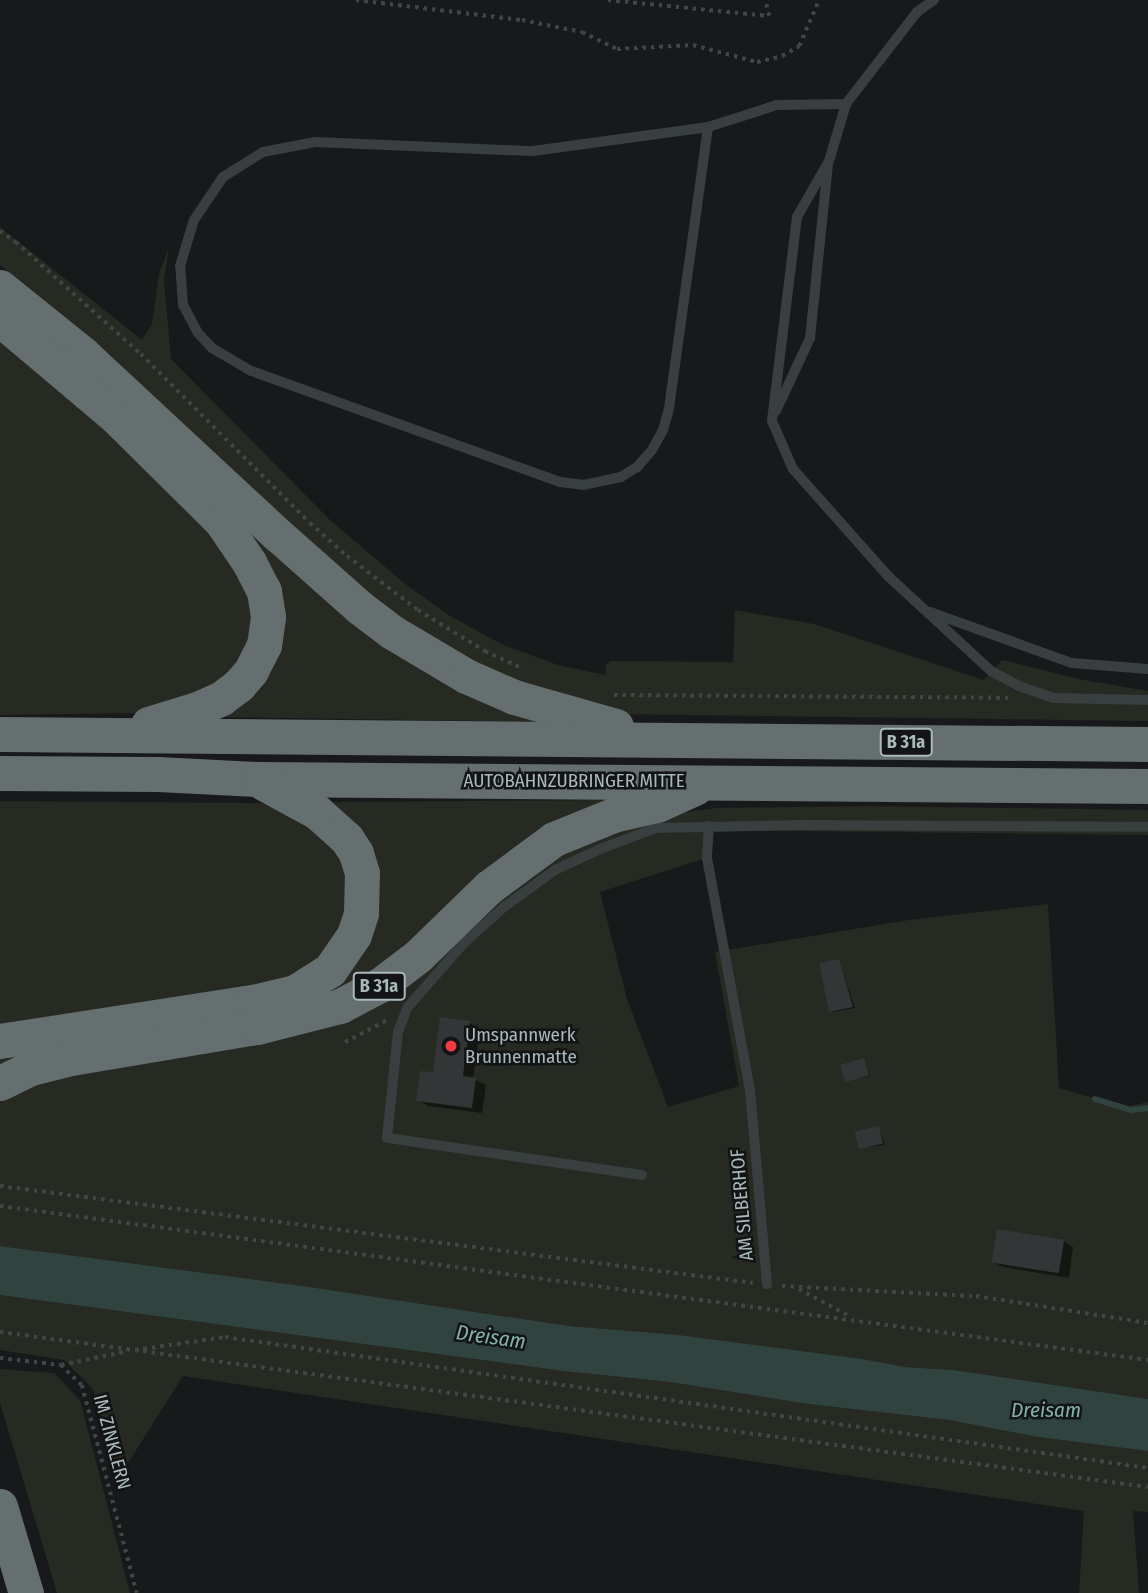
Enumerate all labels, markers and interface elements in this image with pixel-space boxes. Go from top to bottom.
road number: B 31a [878,728,934,756]
street label: AUTOBAHNZUBRINGER MITTE [463,770,685,792]
road number: B 31a [351,972,407,1001]
place label: Umspannwerk Brunnenmatte [465,1024,577,1068]
marker: Umspannwerk Brunnenmatte [443,1038,459,1054]
street label: AM SILBERHOF [726,1148,758,1262]
water label: Dreisam [455,1320,527,1354]
street label: IM ZINKLERN [88,1392,136,1492]
water label: Dreisam [1011,1397,1081,1423]

